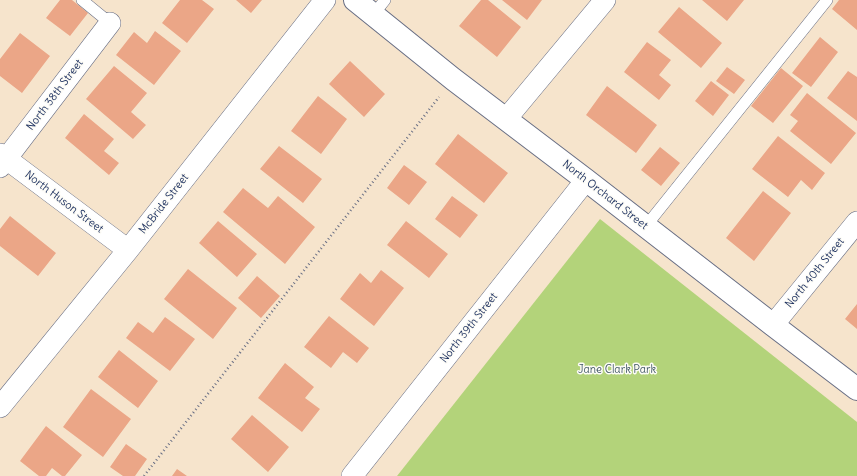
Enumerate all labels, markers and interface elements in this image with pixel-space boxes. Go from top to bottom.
street label: North 38th Street [24,57,86,133]
street label: North Orchard Street [560,158,650,232]
street label: North Huson Street [22,168,106,236]
street label: McBride Street [136,171,192,237]
street label: North 40th Street [783,235,847,311]
street label: North 39th Street [437,290,501,366]
park label: Jane Clark Park [578,363,656,377]

